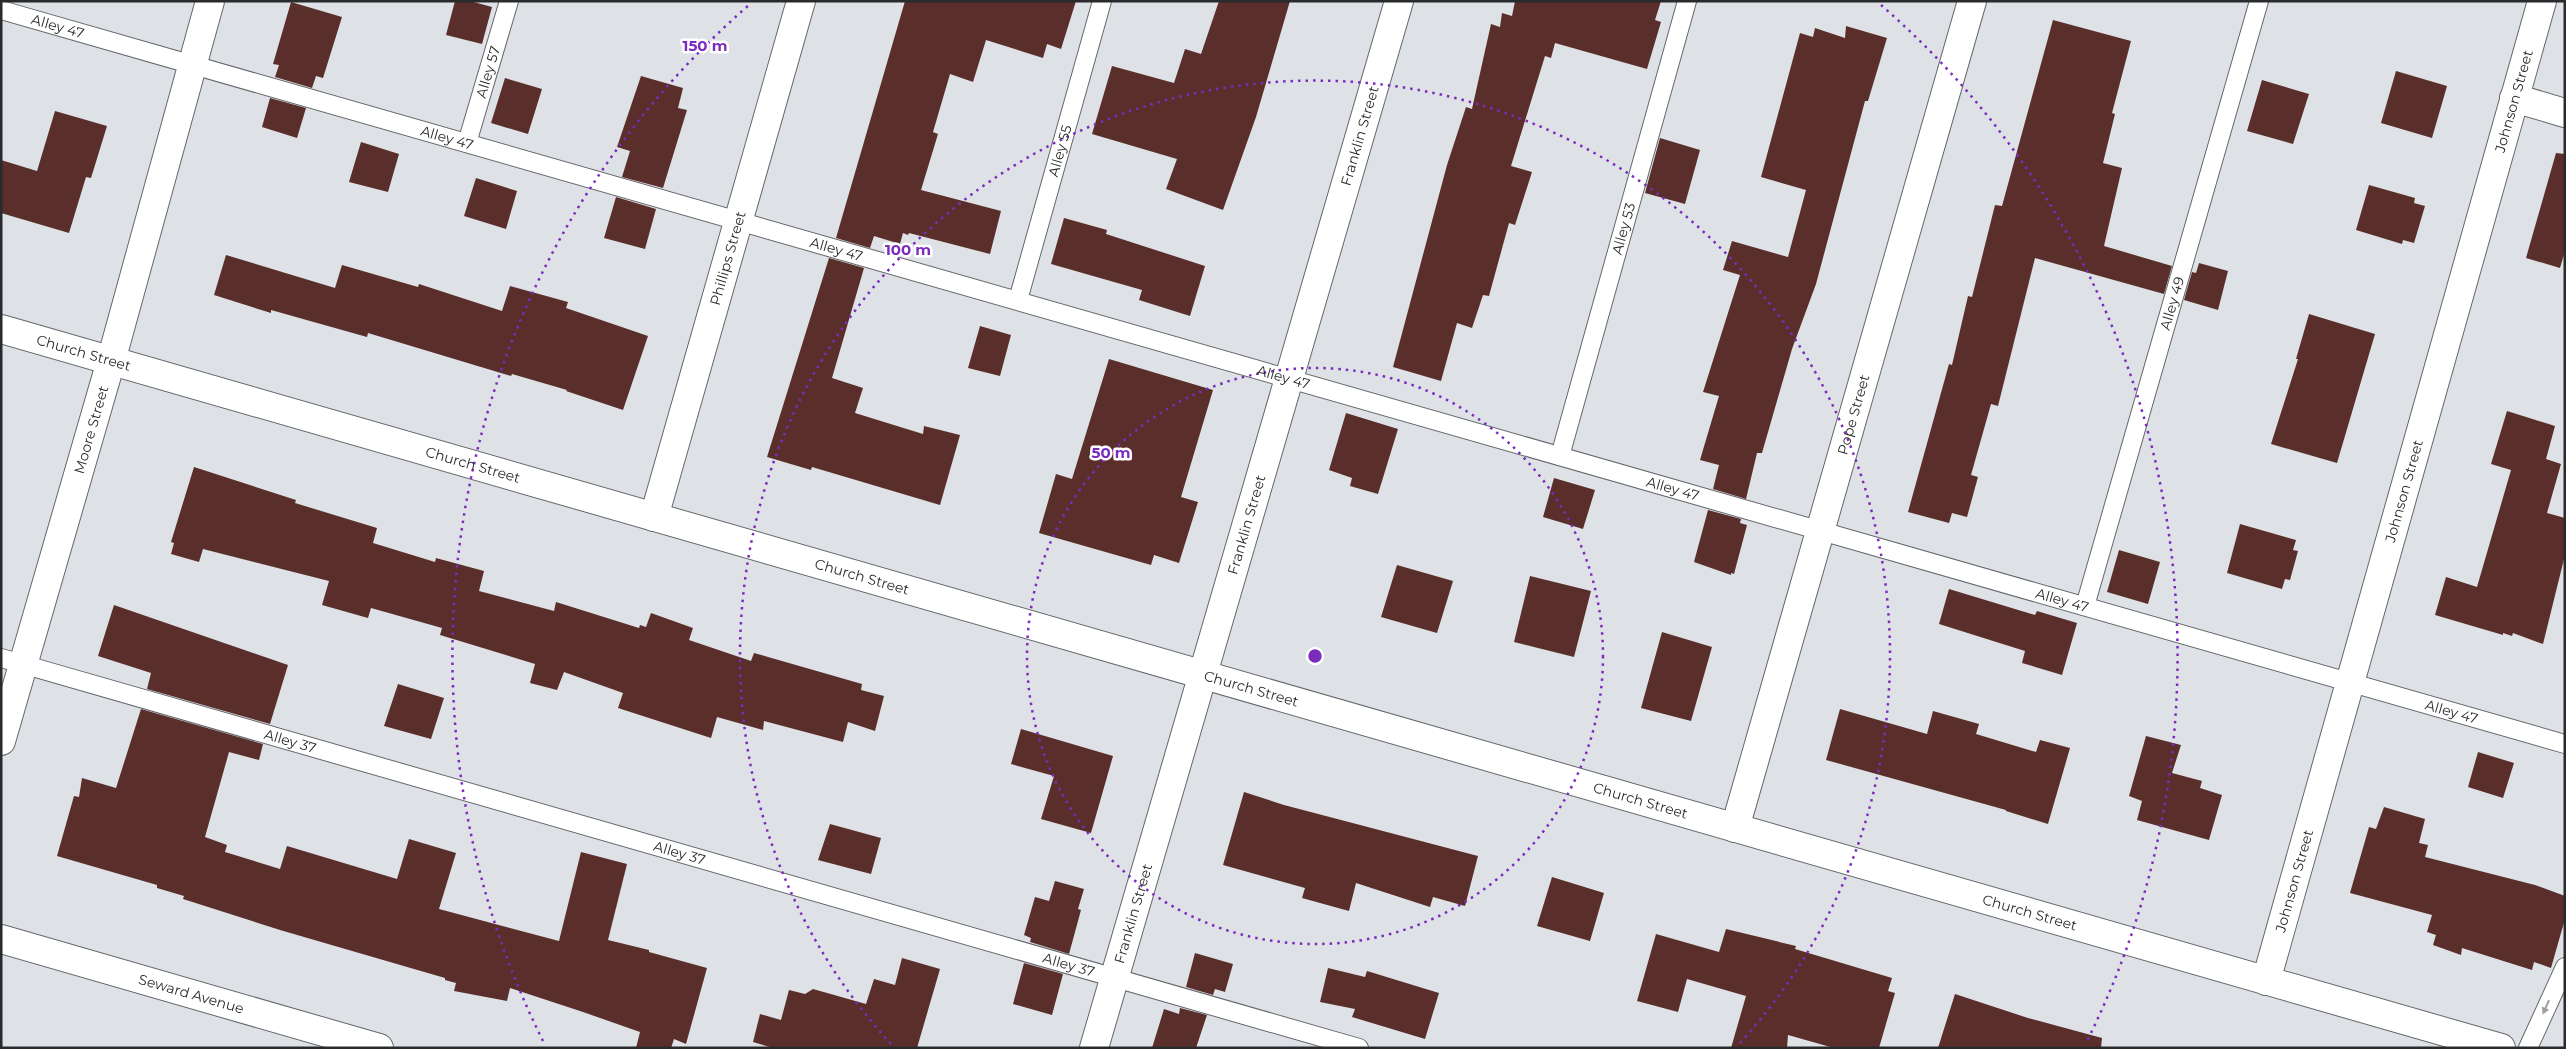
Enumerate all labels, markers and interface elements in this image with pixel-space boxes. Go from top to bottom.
street label: Alley 47 [29,10,86,42]
text: 150 m [683,36,727,55]
street label: Alley 57 [472,44,504,100]
street label: Johnson Street [2490,48,2537,156]
street label: Franklin Street [1337,84,1383,188]
street label: Alley 47 [419,122,476,154]
street label: Alley 55 [1044,123,1076,179]
street label: Alley 53 [1608,201,1639,257]
street label: Phillips Street [706,209,750,307]
street label: Alley 47 [808,233,865,265]
text: 100 m [885,240,931,259]
street label: Alley 49 [2156,274,2188,332]
street label: Church Street [34,331,133,375]
street label: Alley 47 [1255,361,1312,393]
street label: Pope Street [1833,372,1874,457]
street label: Moore Street [70,383,112,476]
street label: Johnson Street [2381,437,2427,545]
street label: Church Street [424,443,523,487]
text: 50 m [1091,443,1131,462]
street label: Franklin Street [1223,473,1270,577]
street label: Alley 47 [1644,473,1701,505]
street label: Church Street [813,555,912,599]
street label: Alley 47 [2034,584,2091,616]
centre of rings [1306,647,1324,665]
street label: Church Street [1202,666,1301,711]
street label: Alley 47 [2423,695,2480,728]
street label: Alley 37 [262,725,318,757]
street label: Church Street [1591,778,1690,823]
street label: Johnson Street [2271,827,2317,935]
street label: Alley 37 [652,837,708,869]
street label: Franklin Street [1110,861,1156,966]
street label: Church Street [1980,890,2079,935]
street label: Alley 37 [1041,949,1097,981]
street label: Seward Avenue [136,970,246,1018]
one-way arrow [2542,1000,2550,1014]

